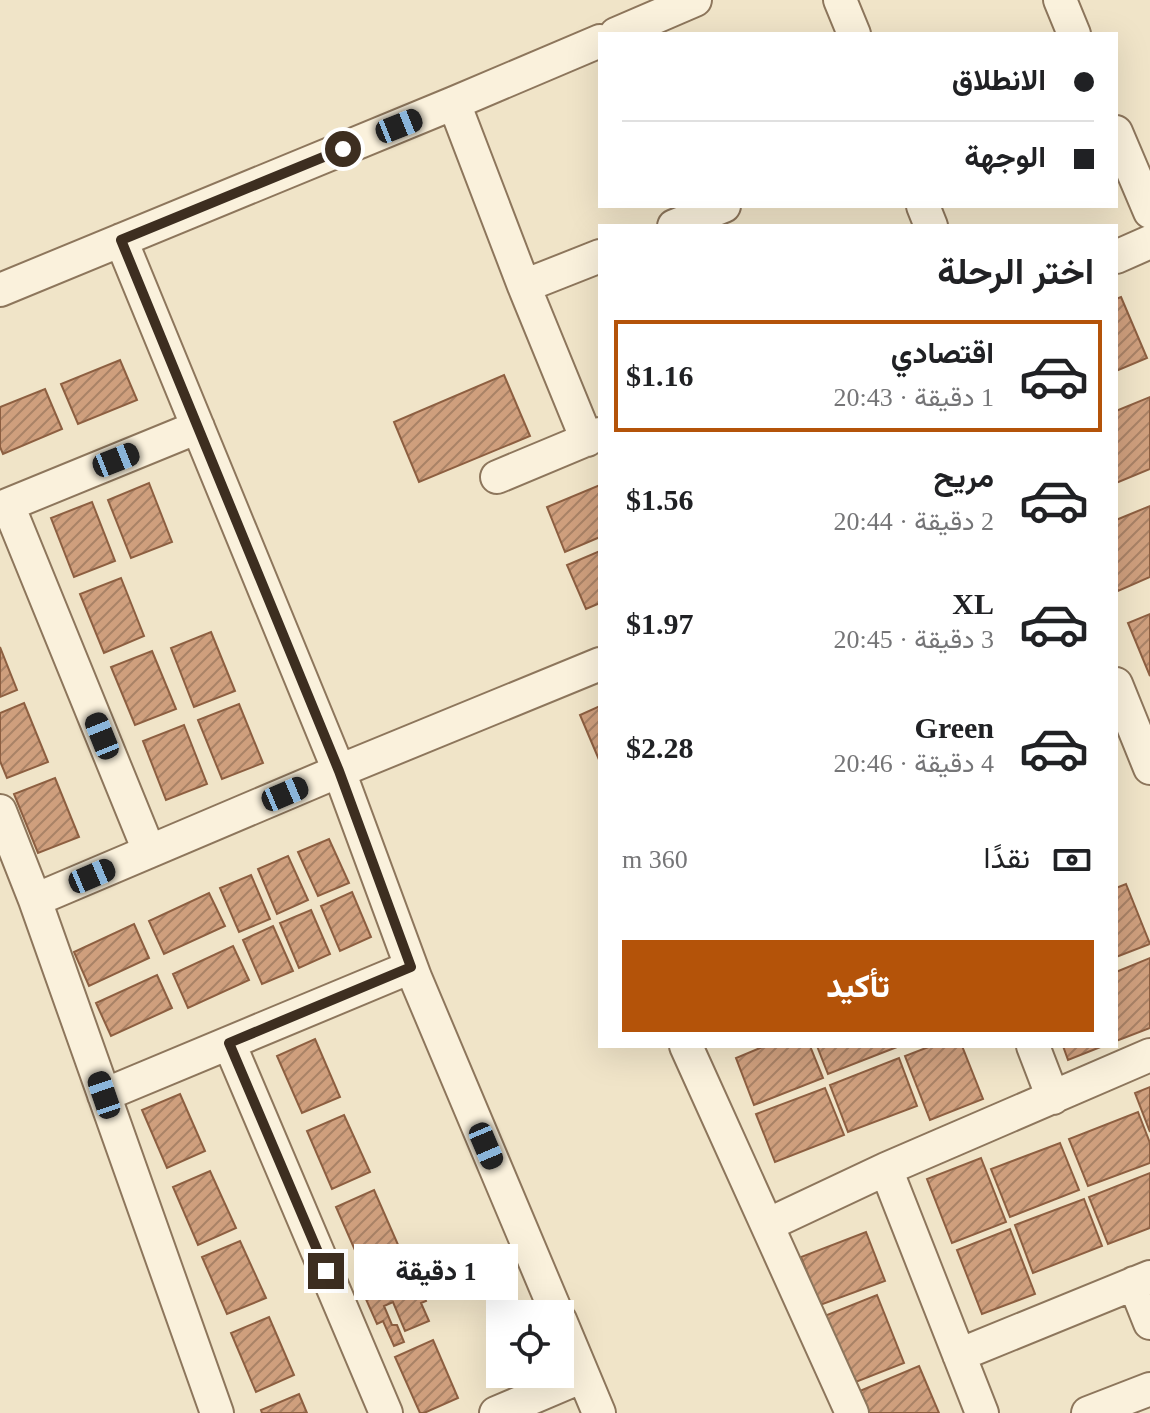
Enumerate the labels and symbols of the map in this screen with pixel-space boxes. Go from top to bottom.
car [372,106,426,146]
route start [325,131,361,167]
car [89,440,143,480]
car [82,709,122,763]
car [258,774,312,814]
car [65,856,119,896]
car [85,1068,123,1122]
car [466,1119,506,1173]
callout: 1 دقيقة [354,1243,518,1299]
route end [308,1253,344,1289]

